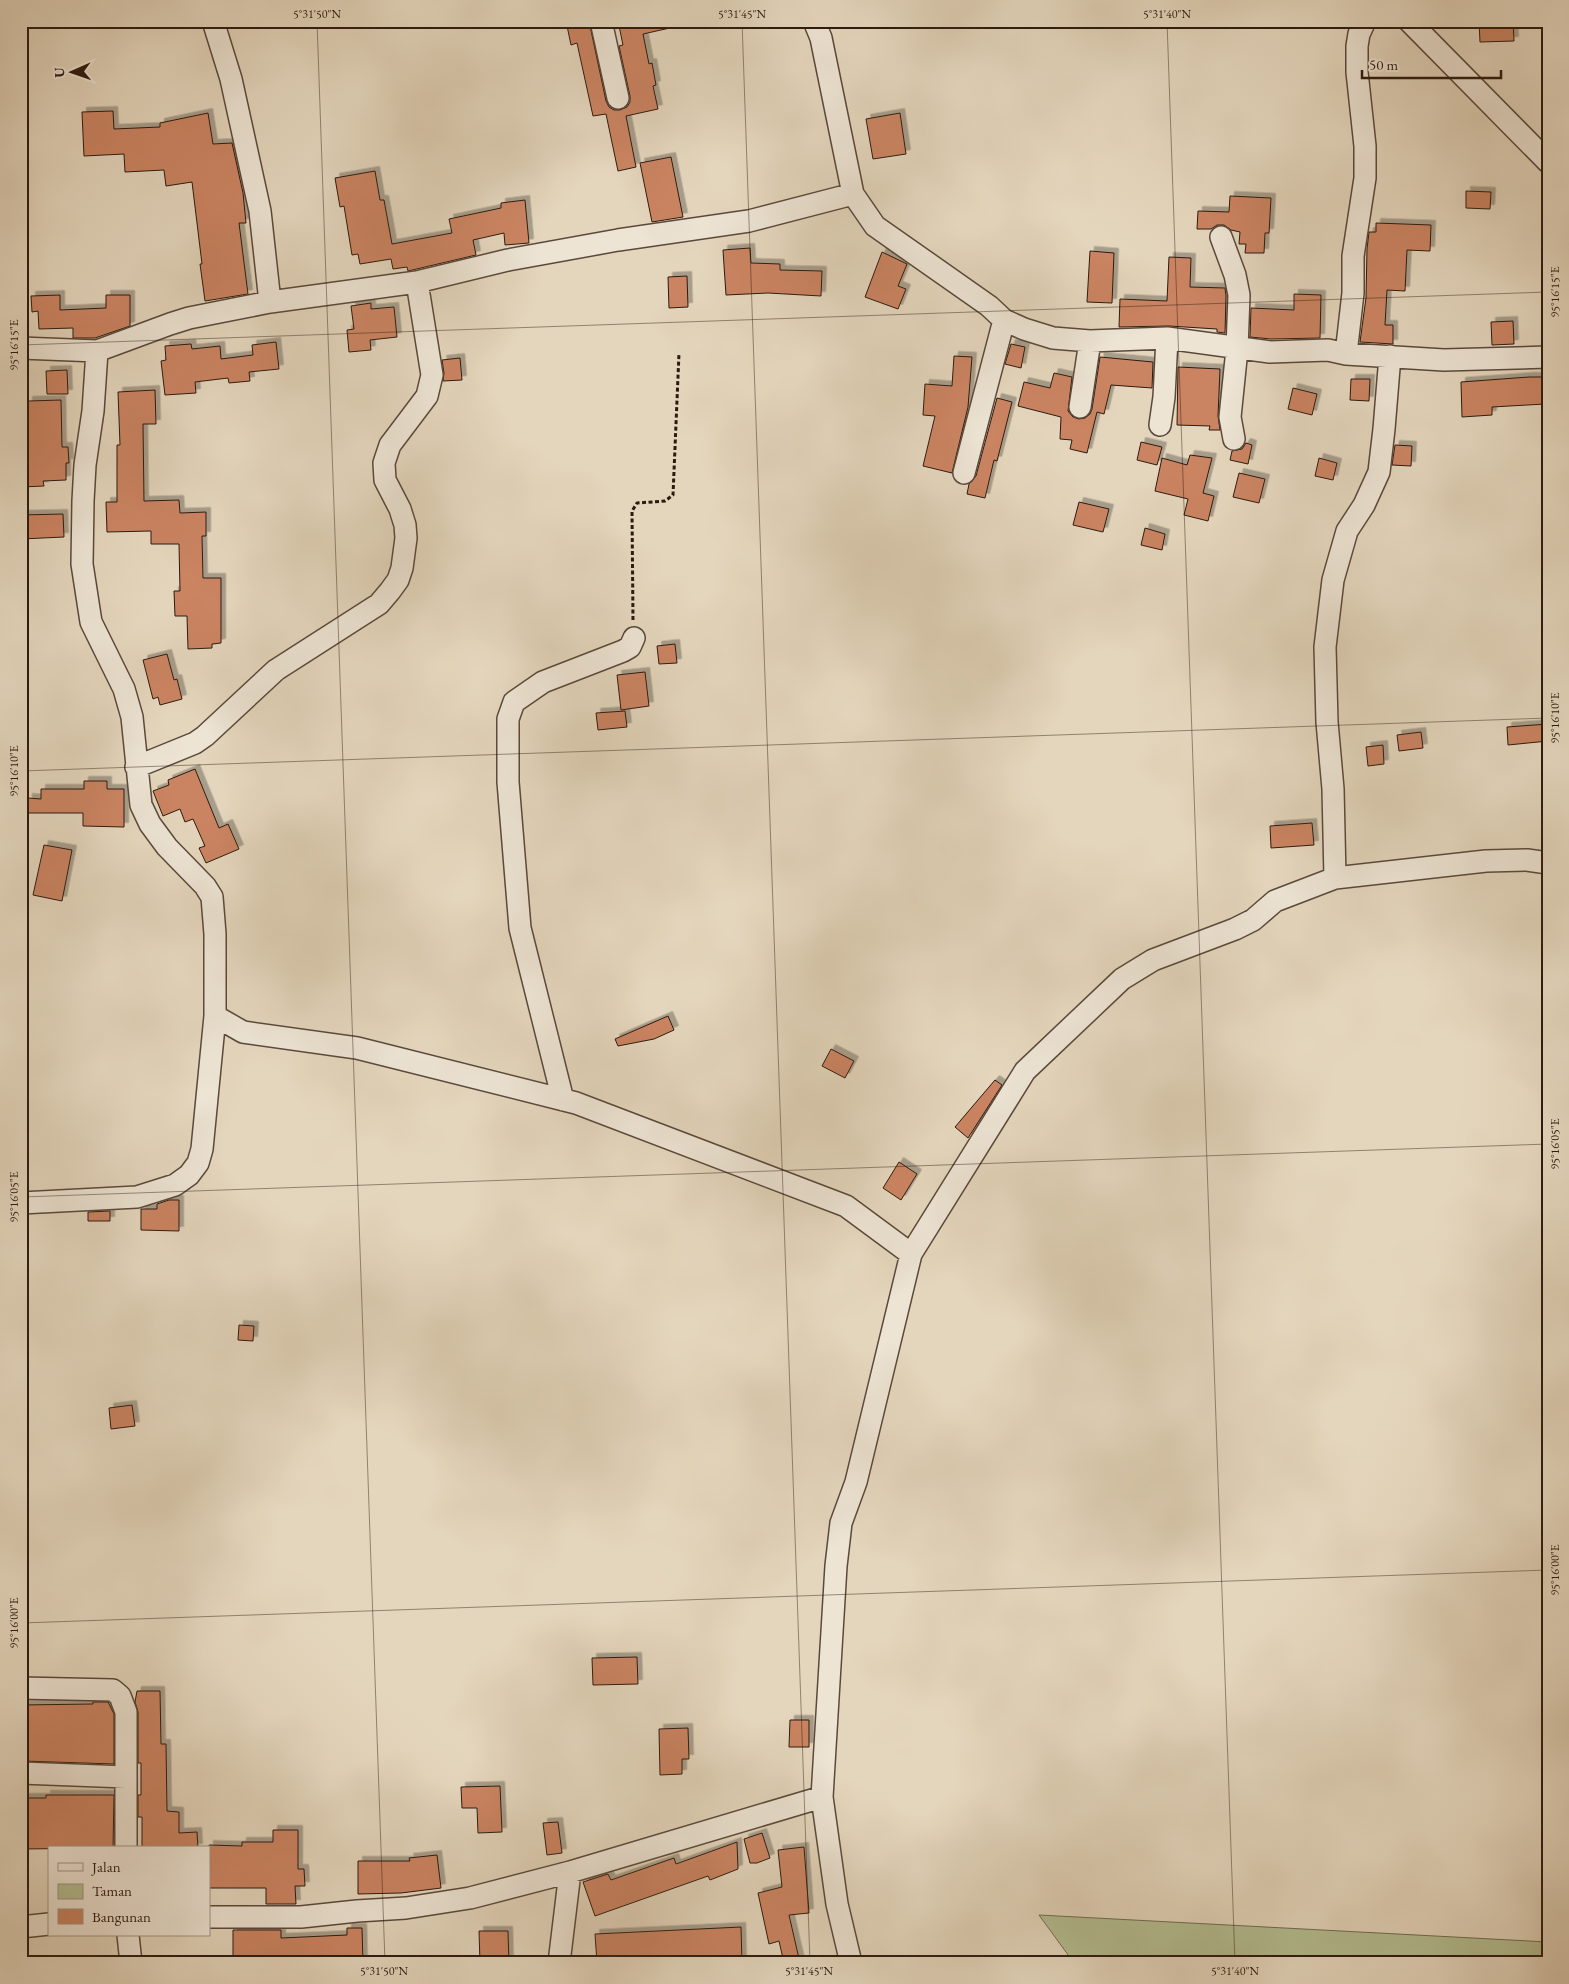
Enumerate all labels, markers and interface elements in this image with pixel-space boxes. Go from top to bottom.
text: 5°31'50"N [293,6,342,22]
text: 5°31'45"N [718,6,767,22]
text: 5°31'40"N [1143,6,1192,22]
north arrow [48,48,98,98]
scale bar [1362,48,1500,80]
text: 50 m [1369,55,1398,74]
text: U [50,66,68,78]
text: 95°16'15"E [1547,266,1563,318]
text: 95°16'15"E [6,319,22,371]
text: 95°16'10"E [1547,692,1563,744]
text: 95°16'10"E [6,745,22,797]
text: 95°16'05"E [1547,1118,1563,1170]
text: 95°16'05"E [6,1171,22,1223]
text: 95°16'00"E [1547,1544,1563,1596]
text: 95°16'00"E [6,1597,22,1649]
legend [48,1846,210,1936]
text: Jalan [90,1857,121,1876]
text: Taman [92,1881,132,1900]
text: Bangunan [92,1907,151,1926]
text: 5°31'50"N [360,1963,409,1979]
text: 5°31'45"N [785,1963,834,1979]
text: 5°31'40"N [1211,1963,1260,1979]

